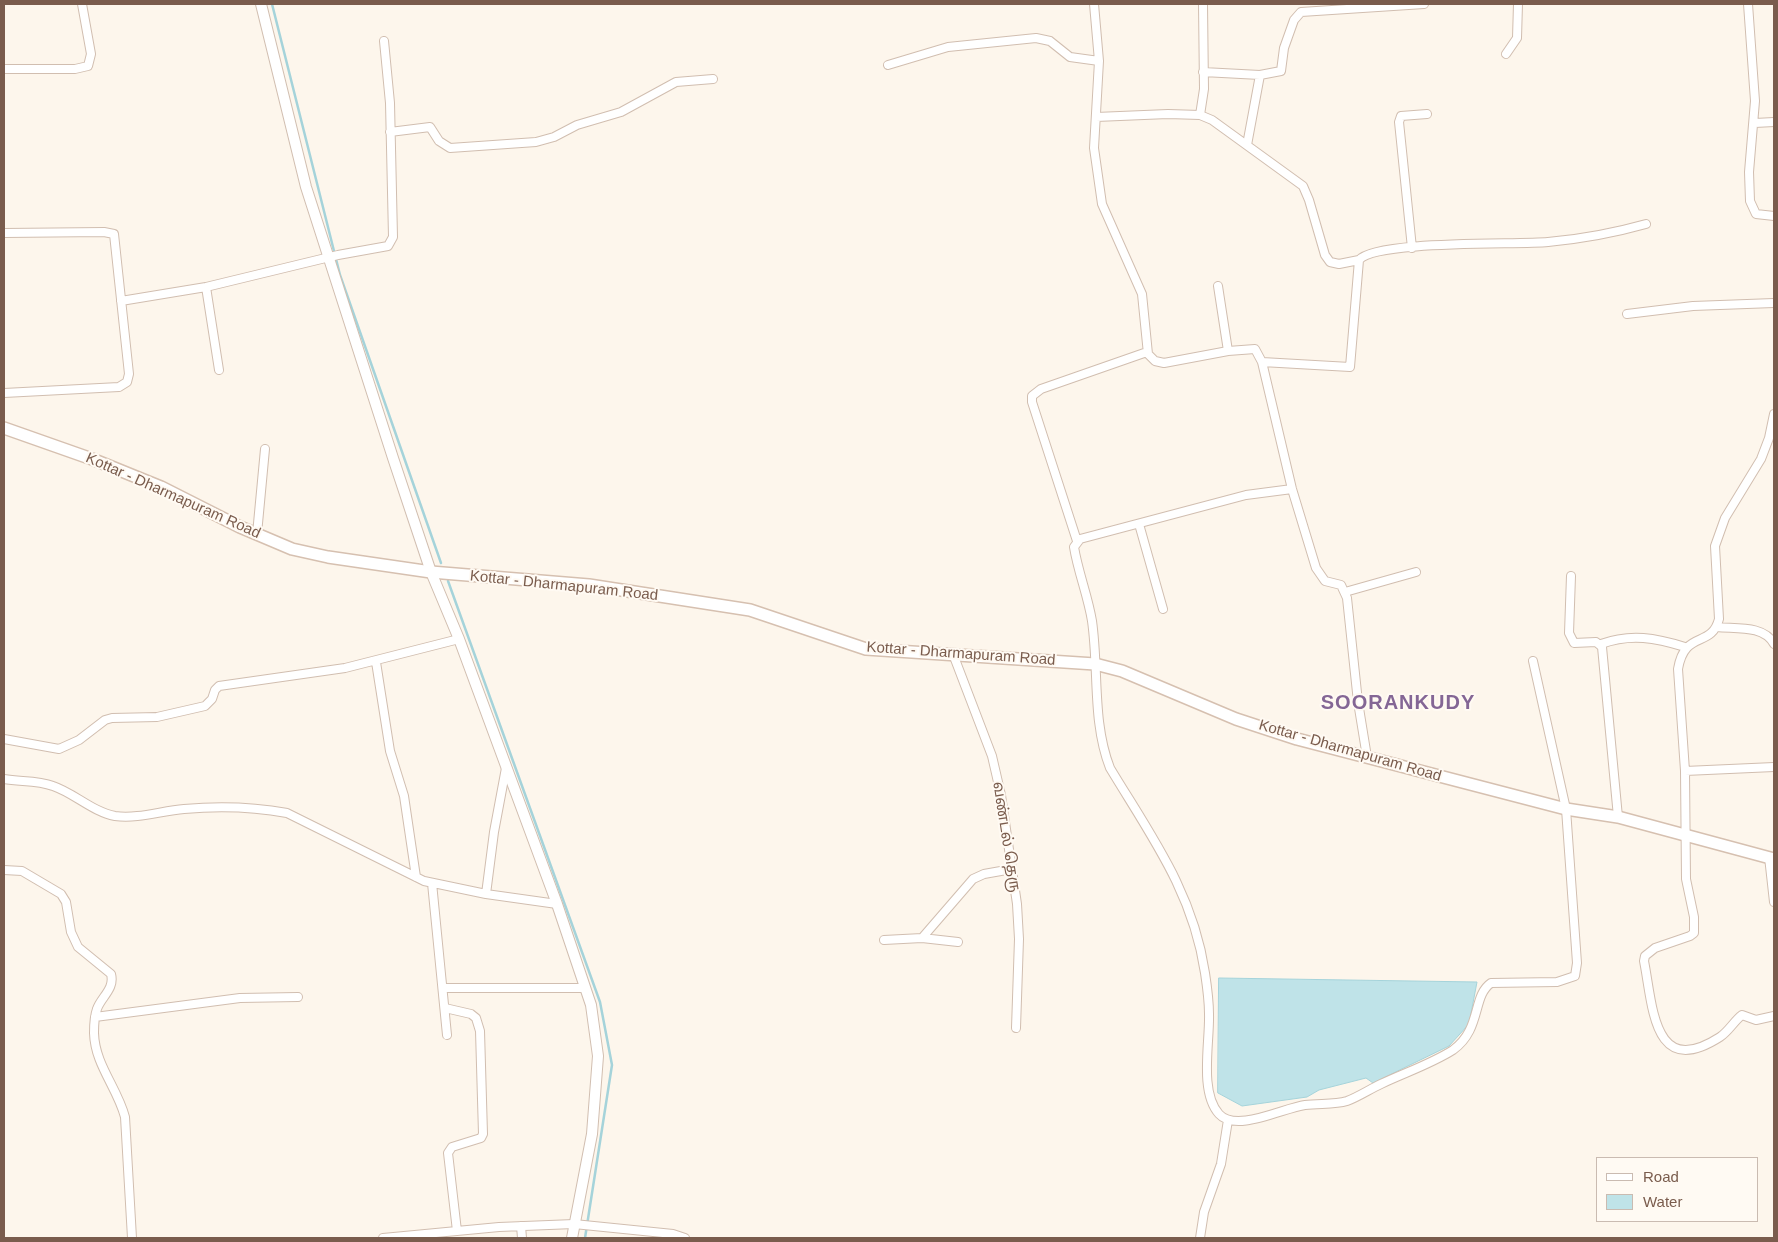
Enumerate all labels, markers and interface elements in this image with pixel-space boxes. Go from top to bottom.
street label: Kottar - Dharmapuram Road [83,449,263,543]
street label: Kottar - Dharmapuram Road [469,567,659,605]
street label: Kottar - Dharmapuram Road [866,638,1056,670]
district label: SOORANKUDY [1320,691,1476,715]
street label: Kottar - Dharmapuram Road [1257,716,1443,786]
street label: வண்டல் தெரு [988,780,1024,894]
legend [1596,1157,1758,1222]
text: Road [1643,1168,1679,1185]
text: Water [1643,1193,1682,1210]

